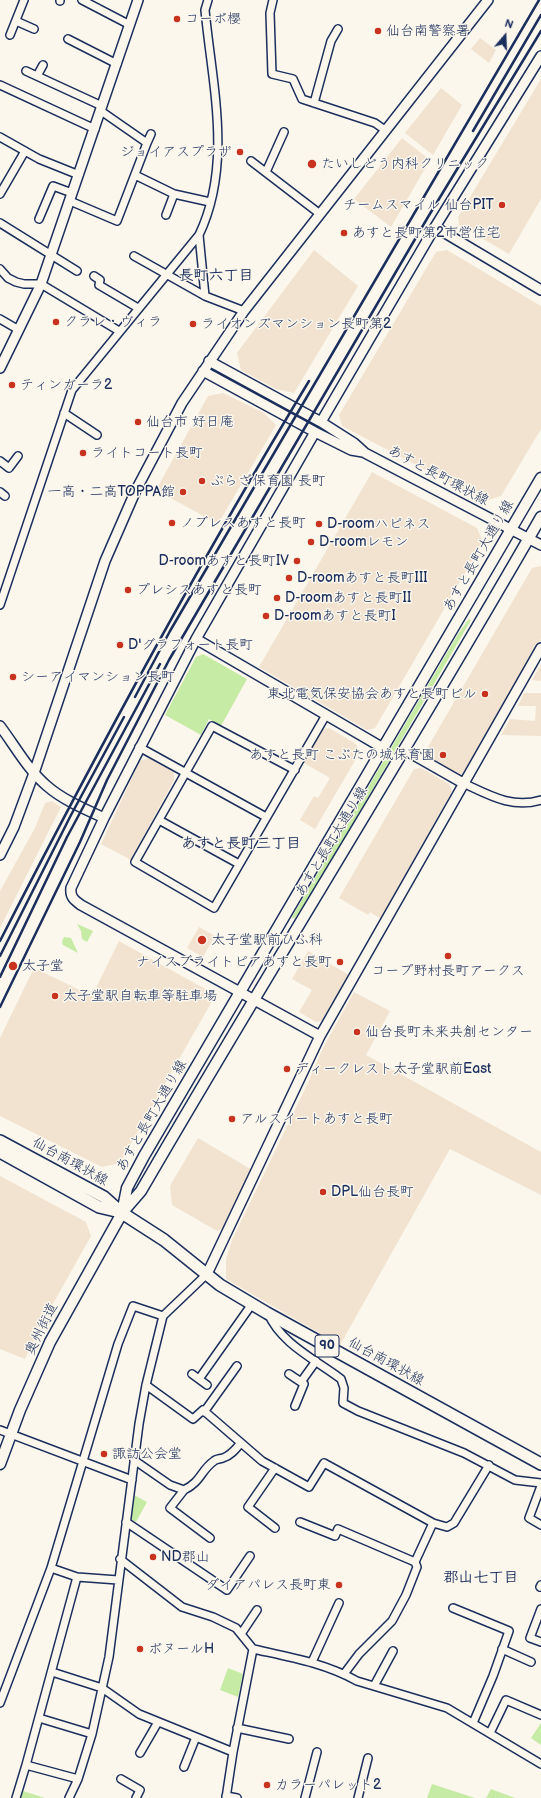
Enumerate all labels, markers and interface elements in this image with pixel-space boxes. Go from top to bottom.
place label: コーポ櫻 [185,11,241,27]
marker: コーポ櫻 [172,14,182,24]
north arrow [485,16,525,56]
text: N [503,17,515,32]
place label: 仙台南警察署 [386,23,470,39]
marker: 仙台南警察署 [373,26,383,36]
place label: ジョイアスプラザ [120,144,232,160]
marker: ジョイアスプラザ [235,147,245,157]
place label: たいしどう内科クリニック [321,156,489,172]
marker: たいしどう内科クリニック [306,158,318,170]
place label: チームスマイル 仙台PIT [343,197,494,213]
marker: チームスマイル 仙台PIT [497,200,507,210]
place label: あすと長町第2市営住宅 [352,225,500,241]
marker: あすと長町第2市営住宅 [339,228,349,238]
district label: 長町六丁目 [179,267,253,285]
place label: クラレ・ヴィラ [64,314,162,330]
place label: ライオンズマンション長町第2 [201,316,391,332]
marker: クラレ・ヴィラ [51,317,61,327]
marker: ライオンズマンション長町第2 [188,319,198,329]
place label: ティンガーラ2 [20,377,112,393]
marker: ティンガーラ2 [7,380,17,390]
place label: 仙台市 好日庵 [146,414,234,430]
marker: 仙台市 好日庵 [133,417,143,427]
street label: あすと長町環状線 [385,442,491,510]
place label: ライトコート長町 [91,445,203,461]
marker: ライトコート長町 [78,448,88,458]
place label: ぷらざ保育園 長町 [210,473,326,489]
marker: ぷらざ保育園 長町 [197,476,207,486]
place label: 一高・二高TOPPA館 [48,484,175,500]
marker: 一高・二高TOPPA館 [178,487,188,497]
street label: あすと長町大通り線 [440,497,518,615]
place label: ノブレスあすと長町 [180,515,306,531]
place label: D-roomハピネス [327,516,431,532]
marker: ノブレスあすと長町 [167,518,177,528]
marker: D-roomハピネス [314,519,324,529]
place label: D-roomレモン [319,534,409,550]
marker: D-roomレモン [306,537,316,547]
place label: D-roomあすと長町IV [158,553,289,569]
marker: D-roomあすと長町IV [292,556,302,566]
place label: D-roomあすと長町III [297,570,428,586]
marker: D-roomあすと長町III [284,573,294,583]
place label: プレシスあすと長町 [136,582,262,598]
marker: プレシスあすと長町 [123,585,133,595]
place label: D-roomあすと長町II [285,590,411,606]
marker: D-roomあすと長町II [272,593,282,603]
place label: D-roomあすと長町I [274,608,396,624]
marker: D-roomあすと長町I [261,611,271,621]
place label: D'グラフォート長町 [128,637,253,653]
marker: D'グラフォート長町 [115,640,125,650]
place label: シーアイマンション長町 [21,669,175,685]
marker: シーアイマンション長町 [8,672,18,682]
place label: 東北電気保安協会あすと長町ビル [267,686,477,702]
marker: 東北電気保安協会あすと長町ビル [480,689,490,699]
place label: あすと長町 こぶたの城保育園 [249,747,435,763]
marker: あすと長町 こぶたの城保育園 [438,750,448,760]
street label: あすと長町大通り線 [292,784,372,900]
district label: あすと長町三丁目 [181,835,301,853]
place label: 太子堂駅前ひふ科 [211,932,323,948]
marker: 太子堂駅前ひふ科 [196,934,208,946]
marker: コープ野村長町アークス [443,951,453,961]
place label: ナイスブライトピアあすと長町 [136,954,332,970]
marker: ナイスブライトピアあすと長町 [335,957,345,967]
place label: 太子堂 [22,958,64,974]
marker: 太子堂 [7,960,19,972]
place label: コープ野村長町アークス [371,963,525,979]
place label: 太子堂駅自転車等駐車場 [63,988,217,1004]
marker: 太子堂駅自転車等駐車場 [50,991,60,1001]
place label: 仙台長町未来共創センター [365,1024,533,1040]
marker: 仙台長町未来共創センター [352,1027,362,1037]
street label: あすと長町大通り線 [113,1057,191,1175]
place label: ディークレスト太子堂駅前East [295,1061,491,1077]
marker: ディークレスト太子堂駅前East [282,1064,292,1074]
place label: アルスイートあすと長町 [240,1111,393,1127]
marker: アルスイートあすと長町 [227,1114,237,1124]
street label: 仙台南環状線 [29,1134,111,1190]
place label: DPL仙台長町 [331,1184,414,1200]
marker: DPL仙台長町 [318,1187,328,1197]
street label: 奥州街道 [22,1300,62,1358]
street label: 仙台南環状線 [345,1334,427,1390]
road number: 90 [315,1335,339,1357]
place label: 諏訪公会堂 [112,1446,182,1462]
marker: 諏訪公会堂 [99,1449,109,1459]
place label: ND郡山 [161,1549,210,1565]
marker: ND郡山 [148,1552,158,1562]
district label: 郡山七丁目 [444,1569,518,1587]
place label: ダイアパレス長町東 [205,1577,331,1593]
marker: ダイアパレス長町東 [334,1580,344,1590]
place label: ボヌールH [148,1641,214,1657]
marker: ボヌールH [135,1644,145,1654]
place label: カラーパレット2 [275,1777,381,1793]
marker: カラーパレット2 [262,1780,272,1790]

